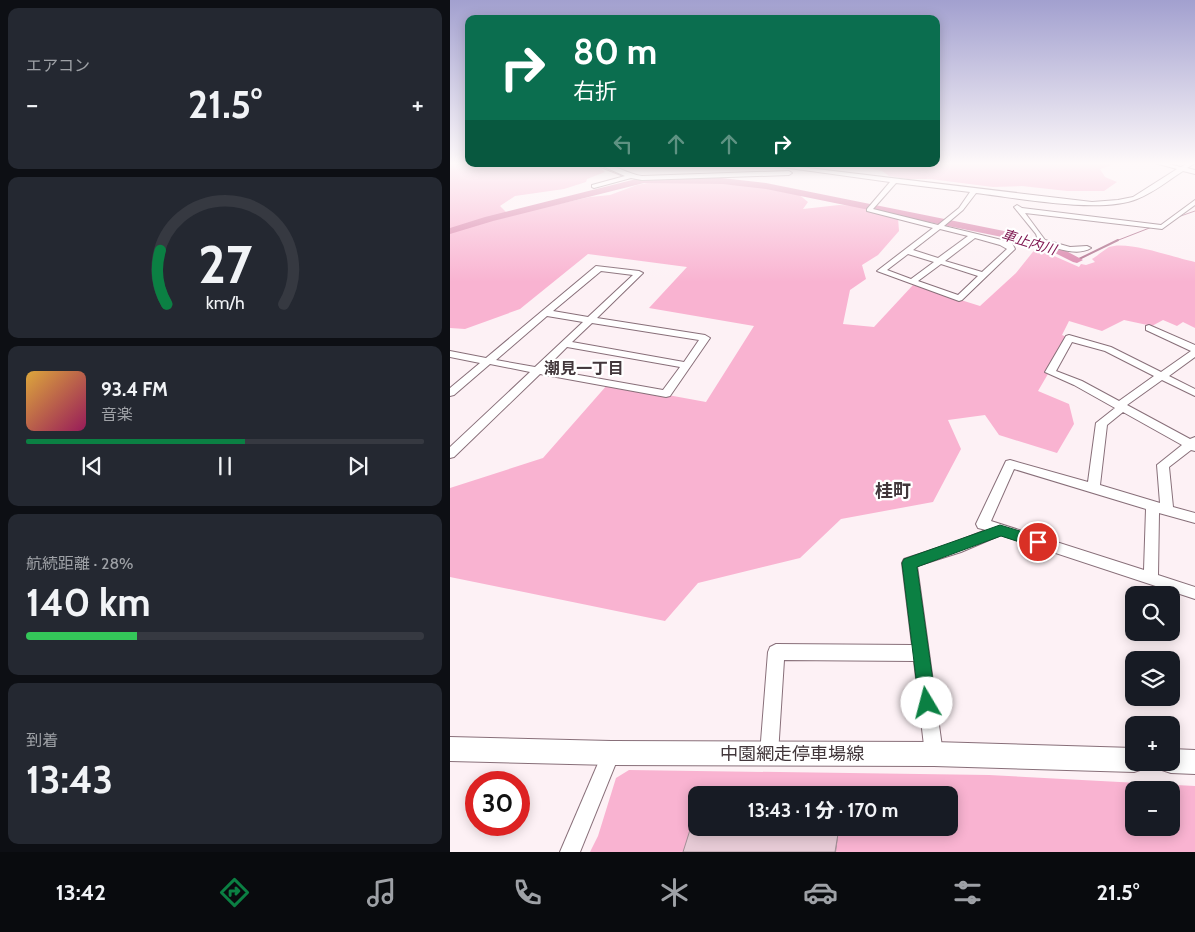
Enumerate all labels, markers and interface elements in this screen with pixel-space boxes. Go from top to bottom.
text: 80 m [573,30,657,73]
icon: right [490,35,555,100]
text: エアコン [26,56,90,75]
text: 右折 [573,78,617,105]
text: 21.5° [188,81,262,128]
text: − [26,87,38,121]
text: + [412,87,424,121]
icon: left [609,130,637,158]
icon: ahead [662,130,690,158]
icon: ahead [715,130,743,158]
icon: right [768,130,796,158]
water label: 車止内川 [1000,225,1060,259]
text: 27 [198,233,252,296]
text: km/h [205,292,245,313]
district label: 潮見一丁目 [544,359,624,378]
text: 93.4 FM [101,378,168,401]
text: 音楽 [101,405,133,424]
icon: previous [78,452,106,480]
icon: pause [211,452,239,480]
icon: next [344,452,372,480]
district label: 桂町 [875,480,911,502]
pin [1017,521,1059,563]
icon: arrive [1024,528,1052,556]
text: 航続距離 · 28% [26,554,133,573]
text: 140 km [26,579,150,626]
map controls [1125,586,1180,836]
button: search [1125,586,1180,641]
button: layers [1125,651,1180,706]
position arrow [900,676,952,728]
button: + [1125,716,1180,771]
text: 到着 [26,731,58,750]
street label: 中園網走停車場線 [720,743,864,765]
text: 13:43 [26,756,113,803]
speed limit sign: 30 [465,771,530,836]
button: − [1125,781,1180,836]
text: 13:43 · 1 分 · 170 m [748,799,898,822]
icon: directions [217,875,252,910]
icon: music [364,875,399,910]
icon: phone [510,875,545,910]
icon: climate [657,875,692,910]
icon: car [803,875,838,910]
icon: filters [950,875,985,910]
text: 13:42 [56,879,106,906]
text: 21.5° [1096,879,1139,906]

